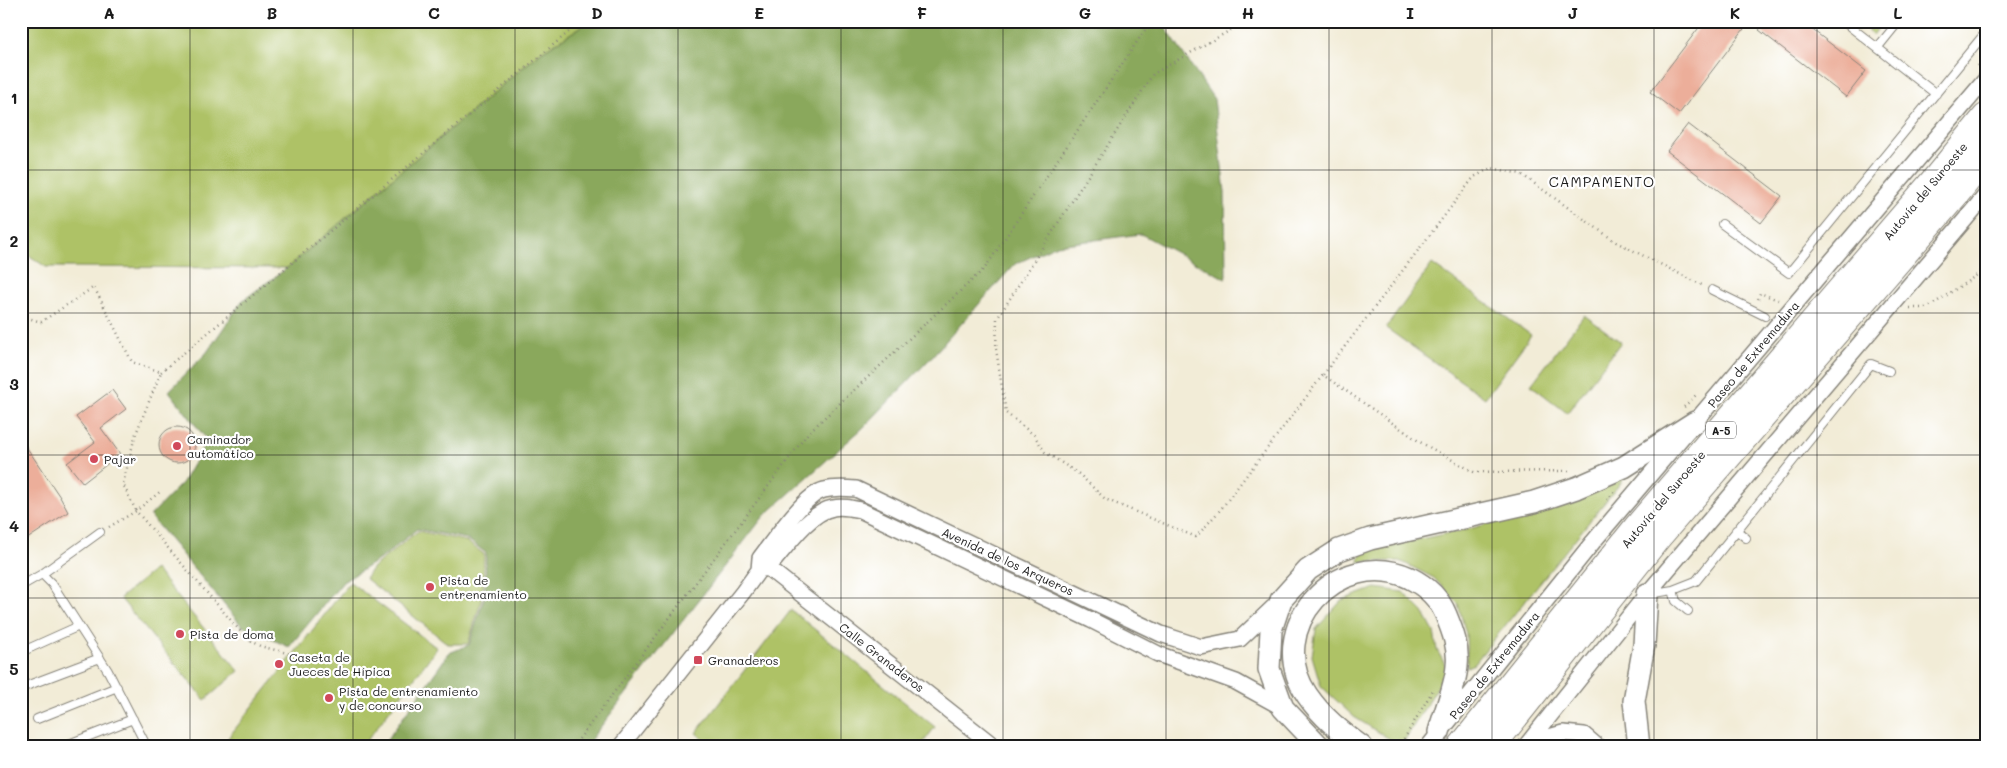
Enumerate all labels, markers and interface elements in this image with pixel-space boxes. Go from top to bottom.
text: A [103,2,115,23]
text: B [267,2,277,23]
text: C [428,2,440,23]
text: D [591,2,603,23]
text: E [754,2,764,23]
text: F [917,2,927,23]
text: G [1079,2,1091,23]
text: H [1242,2,1254,23]
text: I [1406,2,1414,23]
text: J [1568,2,1578,23]
text: K [1730,2,1740,23]
text: L [1893,2,1903,23]
text: 1 [10,87,18,108]
street label: Autovía del Suroeste [1879,139,1971,243]
district label: CAMPAMENTO [1549,172,1655,191]
text: 2 [10,230,19,251]
street label: Paseo de Extremadura [1704,297,1802,411]
text: 3 [9,373,19,394]
road number: A-5 [1706,422,1736,438]
place label: Caminador automático [187,431,254,461]
marker: Caminador automático [171,440,183,452]
street label: Autovía del Suroeste [1617,447,1709,551]
place label: Pajar [104,451,136,467]
marker: Pajar [88,453,100,465]
text: 4 [9,515,19,536]
street label: Avenida de los Arqueros [939,523,1077,599]
place label: Pista de entrenamiento [440,572,527,602]
marker: Pista de entrenamiento [424,581,436,593]
street label: Paseo de Extremadura [1446,608,1542,722]
street label: Calle Granaderos [836,619,928,695]
place label: Pista de doma [190,626,274,642]
marker: Pista de doma [174,628,186,640]
place label: Caseta de Jueces de Hípica [289,649,391,679]
place label: Granaderos [708,652,779,668]
marker: Granaderos [692,654,704,666]
text: 5 [9,658,19,679]
marker: Caseta de Jueces de Hípica [273,658,285,670]
place label: Pista de entrenamiento y de concurso [339,683,478,713]
marker: Pista de entrenamiento y de concurso [323,692,335,704]

